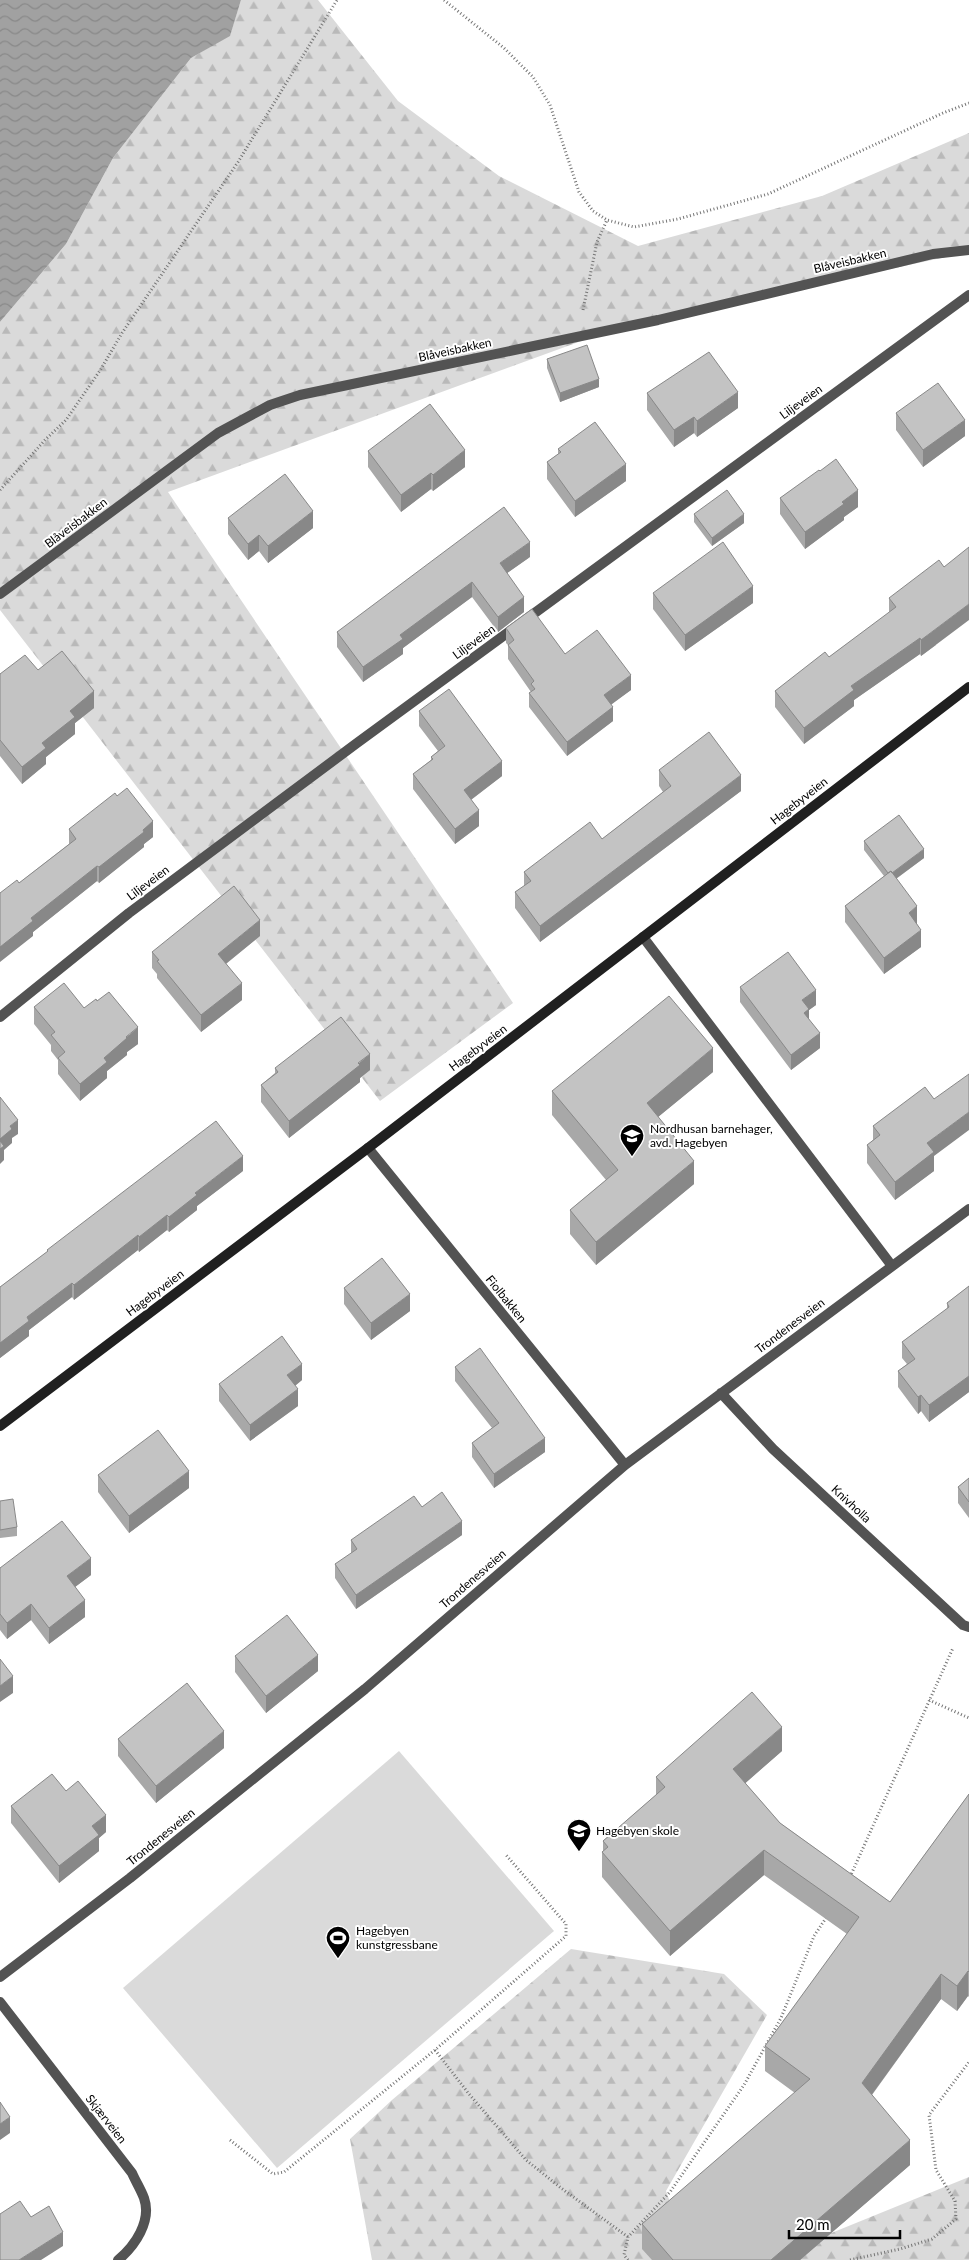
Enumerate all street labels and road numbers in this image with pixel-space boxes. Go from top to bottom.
street label: Blåveisbakken [812,245,888,276]
street label: Blåveisbakken [417,334,493,365]
street label: Liljeveien [776,381,825,422]
street label: Blåveisbakken [42,494,110,551]
street label: Liljeveien [449,621,498,662]
street label: Hagebyveien [767,774,830,828]
street label: Liljeveien [124,862,172,903]
street label: Hagebyveien [446,1021,510,1074]
street label: Hagebyveien [123,1266,187,1319]
street label: Fiolbakken [483,1272,530,1325]
street label: Trondenesveien [752,1295,827,1357]
street label: Knivholla [828,1481,874,1526]
street label: Trondenesveien [436,1546,509,1611]
street label: Trondenesveien [124,1805,198,1869]
street label: Skjærveien [83,2091,130,2146]

